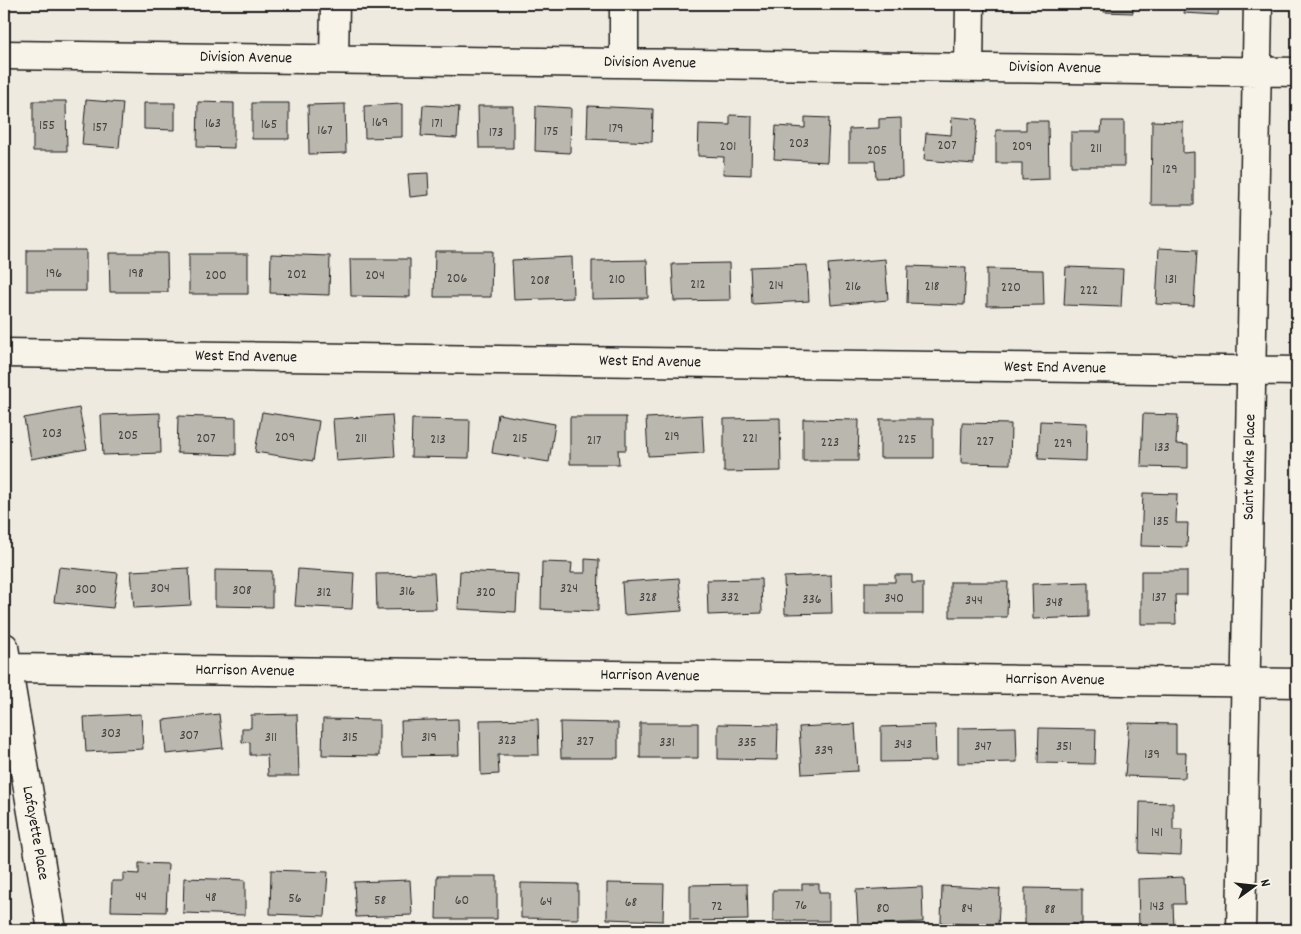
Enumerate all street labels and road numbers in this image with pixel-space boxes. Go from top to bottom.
street label: Division Avenue [200,46,292,70]
street label: Division Avenue [604,51,696,75]
street label: Division Avenue [1009,56,1101,80]
street label: West End Avenue [195,345,297,369]
street label: West End Avenue [599,350,701,374]
street label: West End Avenue [1004,356,1106,380]
street label: Saint Marks Place [1238,414,1262,520]
street label: Harrison Avenue [195,659,295,683]
street label: Harrison Avenue [600,664,700,688]
street label: Harrison Avenue [1005,668,1105,692]
street label: Lafayette Place [15,784,55,882]

